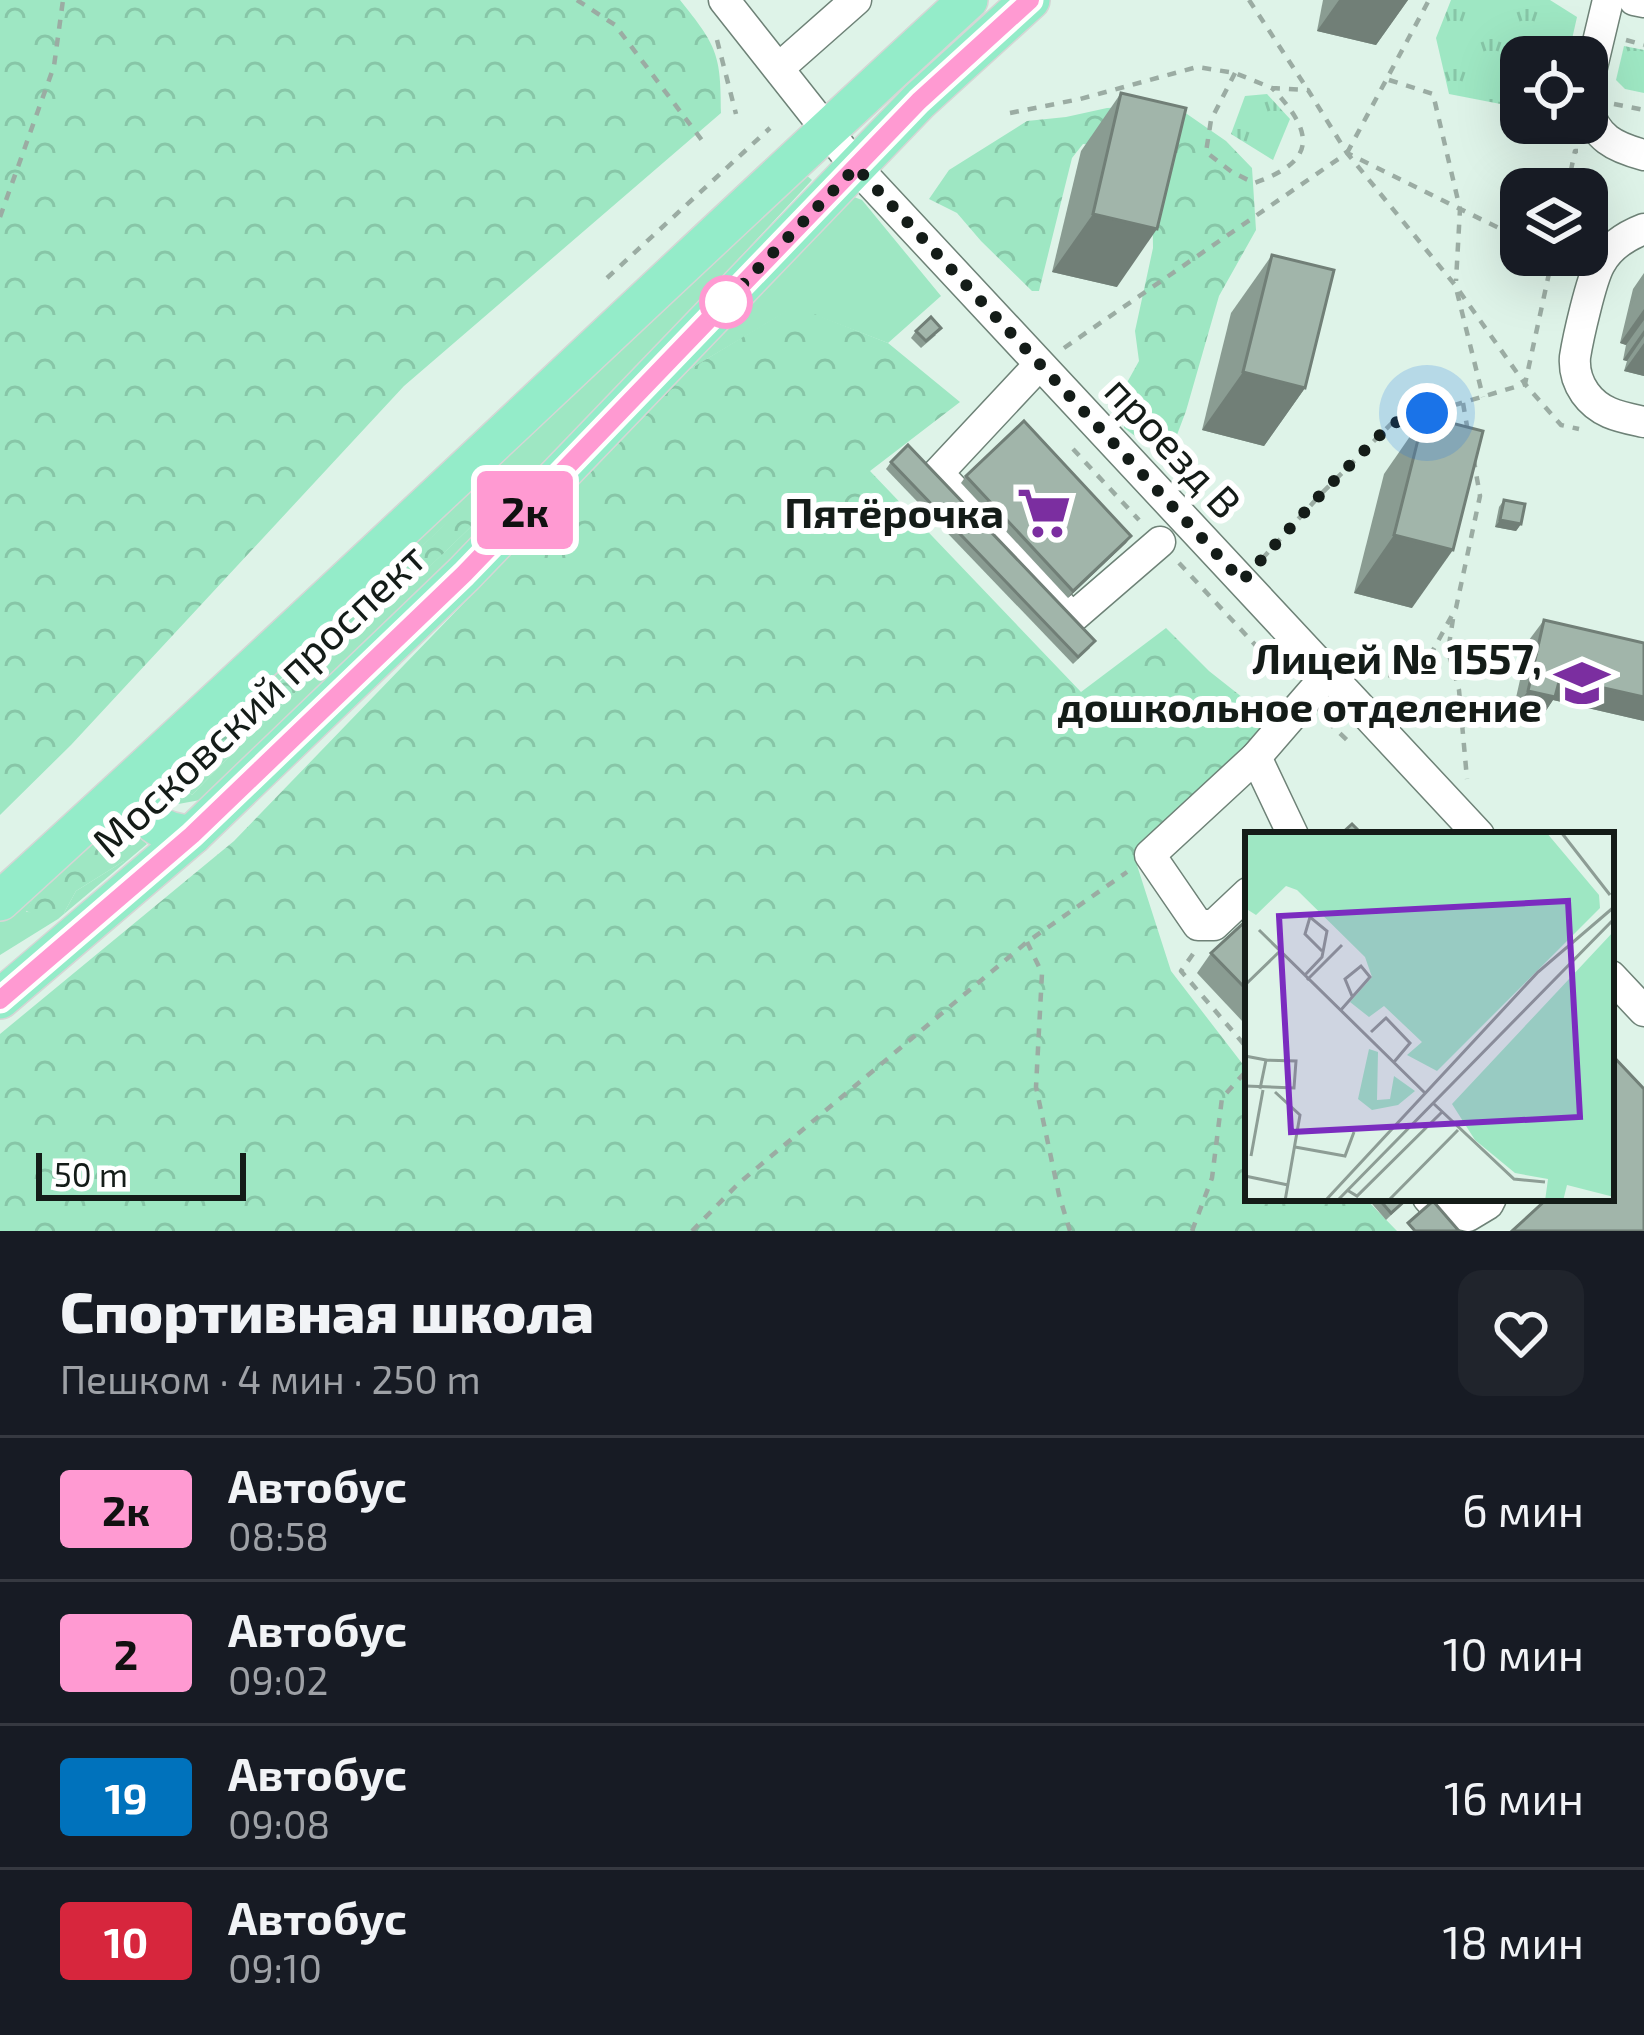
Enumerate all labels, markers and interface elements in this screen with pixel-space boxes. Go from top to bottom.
map controls [1500,36,1608,276]
button: locate [1500,36,1608,144]
button: layers [1500,168,1608,276]
unlabelled marker [701,277,751,327]
street label: проезд B [1096,364,1253,527]
your location [1397,383,1457,443]
line badge: 2к [471,471,579,549]
supermarket icon: Пятёрочка [1015,484,1073,542]
text: 2к [501,485,549,535]
place label: Пятёрочка [784,486,1004,536]
street label: Московский проспект [81,532,434,866]
place label: Лицей № 1557, дошкольное отделение [1057,632,1542,730]
school or university icon: Лицей № 1557, дошкольное отделение [1553,654,1611,712]
inset map [1245,832,1614,1201]
scale bar [36,1147,246,1200]
text: 50 m [54,1154,128,1194]
button: heart [1458,1270,1584,1396]
text: Спортивная школа [60,1276,594,1344]
text: Пешком · 4 мин · 250 m [60,1355,481,1402]
text: Автобус [228,1458,407,1512]
text: 6 мин [1462,1482,1584,1536]
text: 2к [102,1484,150,1534]
text: 08:58 [228,1512,329,1559]
text: Автобус [228,1602,407,1656]
text: 10 мин [1443,1626,1584,1680]
text: 2 [114,1628,138,1678]
text: 09:02 [228,1656,328,1703]
text: Автобус [228,1746,407,1800]
text: 16 мин [1444,1770,1584,1824]
text: 19 [105,1772,147,1822]
text: 09:08 [228,1800,330,1847]
text: Автобус [228,1890,407,1944]
text: 18 мин [1442,1914,1584,1968]
text: 10 [104,1916,148,1966]
text: 09:10 [228,1944,322,1991]

